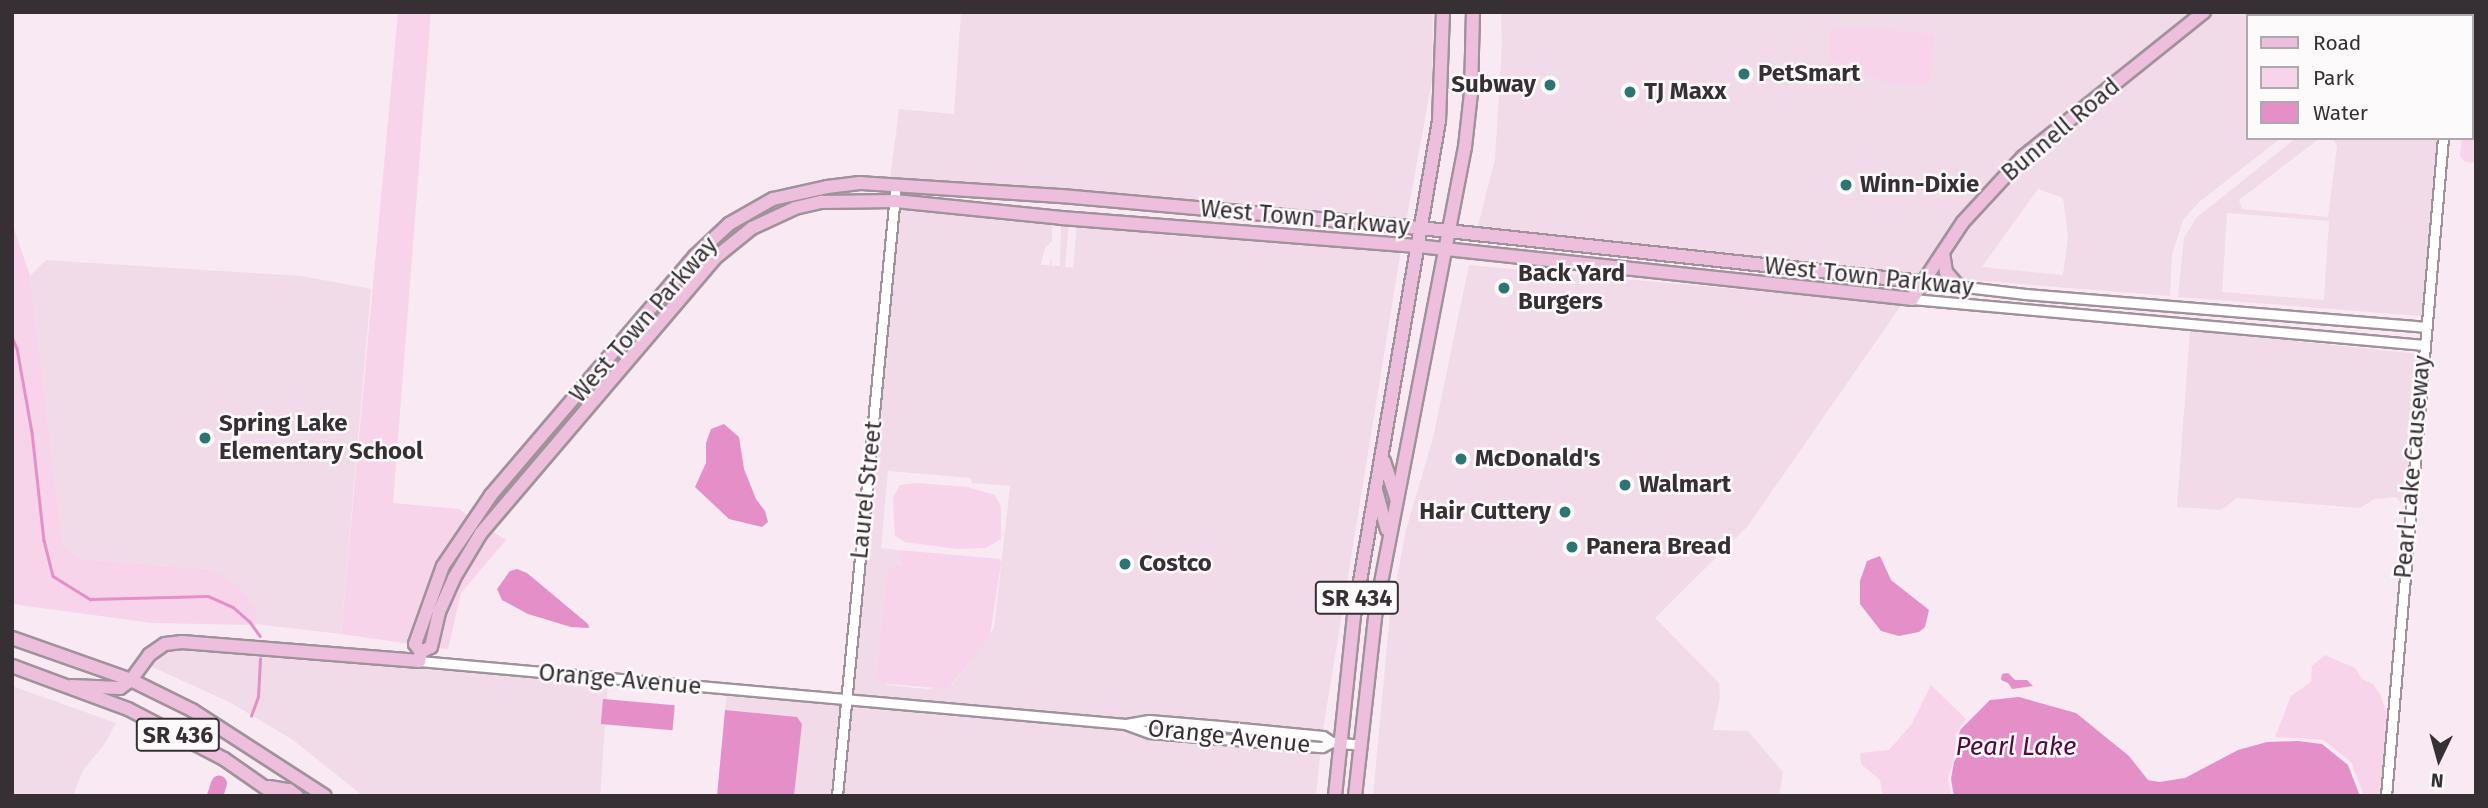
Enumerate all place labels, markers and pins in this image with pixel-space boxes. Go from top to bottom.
place label: PetSmart [1758,60,1860,88]
marker: PetSmart [1736,66,1752,82]
place label: Subway [1451,71,1536,99]
marker: Subway [1542,77,1558,93]
place label: TJ Maxx [1644,78,1726,106]
marker: TJ Maxx [1622,84,1638,100]
place label: Winn-Dixie [1860,171,1979,199]
marker: Winn-Dixie [1838,177,1854,193]
place label: Back Yard Burgers [1518,260,1625,316]
marker: Back Yard Burgers [1496,280,1512,296]
place label: Spring Lake Elementary School [219,410,423,466]
marker: Spring Lake Elementary School [197,430,213,446]
place label: McDonald's [1475,445,1600,473]
marker: McDonald's [1453,451,1469,467]
place label: Walmart [1639,471,1731,499]
marker: Walmart [1617,477,1633,493]
place label: Hair Cuttery [1419,498,1551,526]
marker: Hair Cuttery [1557,504,1573,520]
place label: Panera Bread [1586,533,1731,561]
marker: Panera Bread [1564,539,1580,555]
place label: Costco [1139,550,1212,578]
marker: Costco [1117,556,1133,572]

